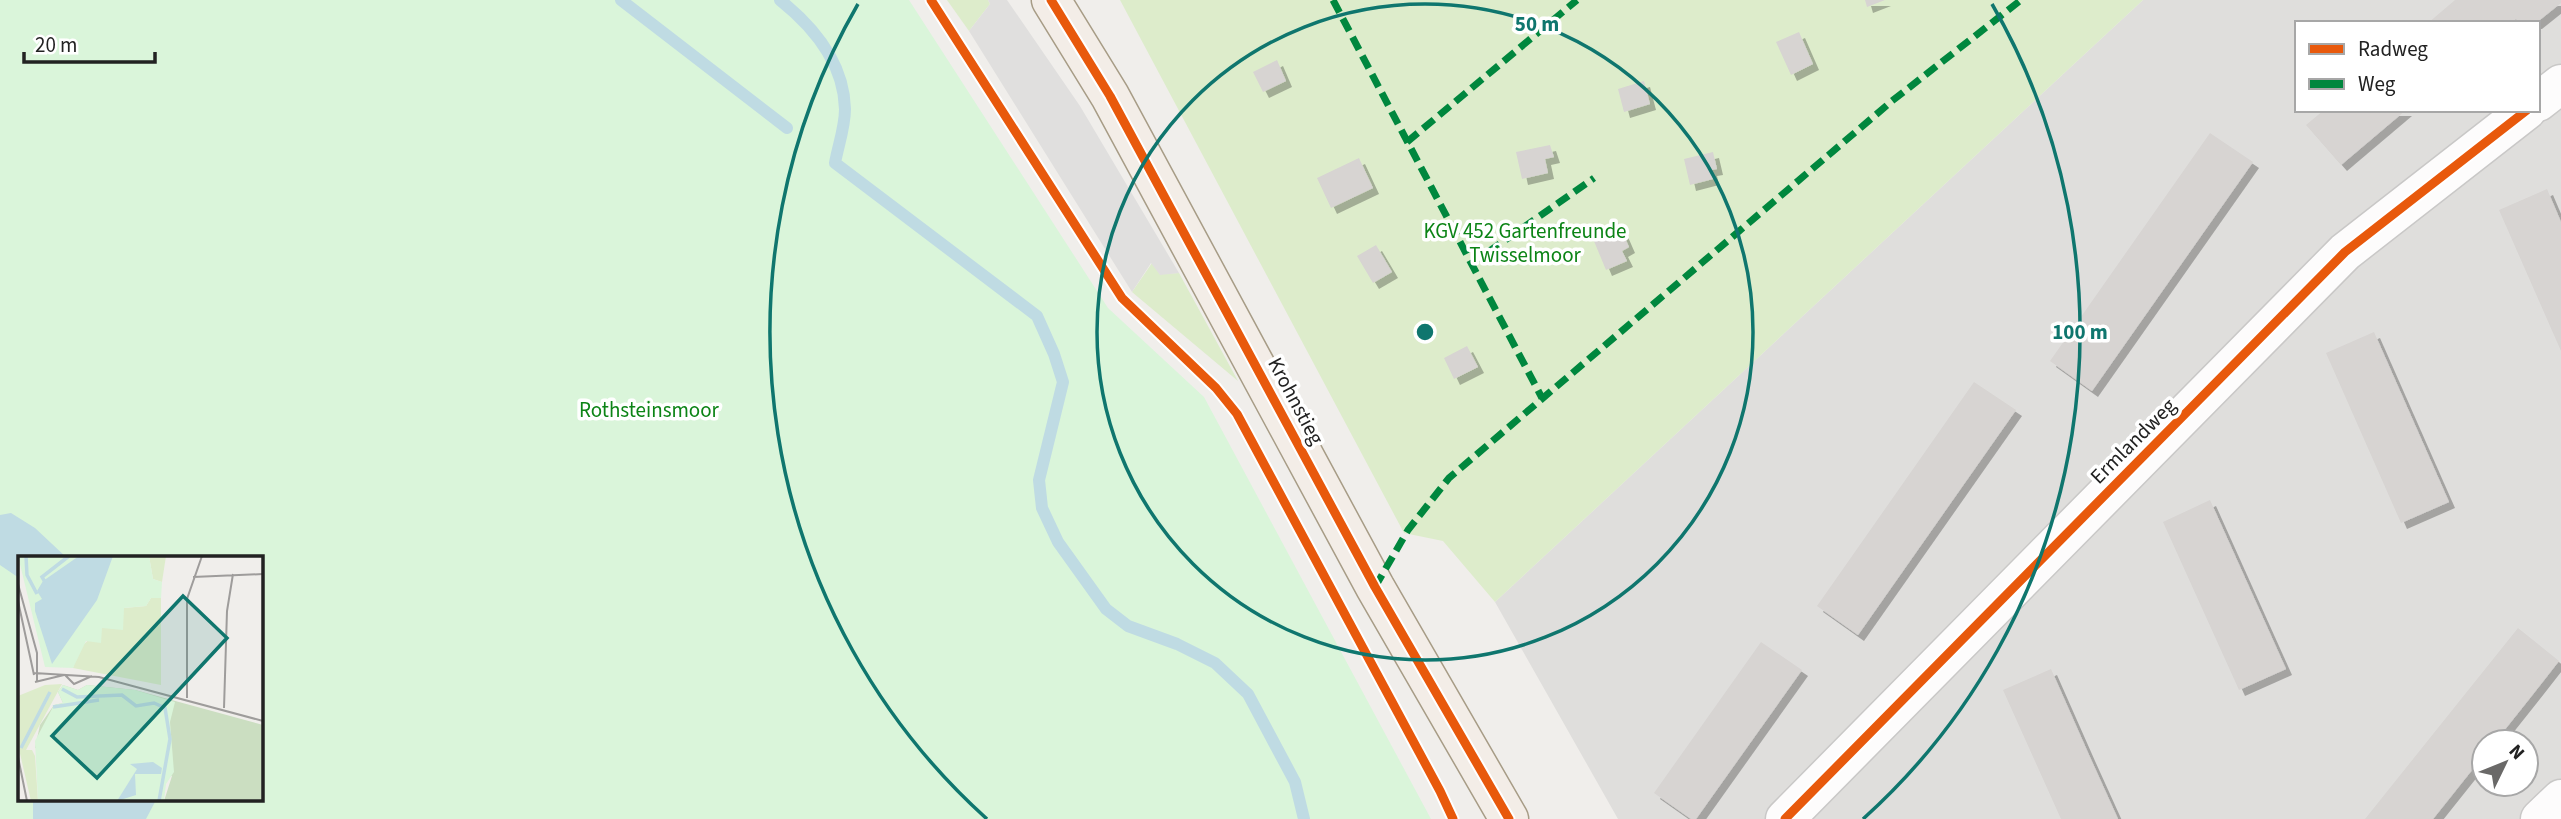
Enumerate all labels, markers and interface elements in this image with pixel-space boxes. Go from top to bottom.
text: 50 m [1515,9,1559,39]
scale bar [24,21,156,65]
legend [2295,21,2540,112]
text: 20 m [35,30,77,60]
text: Radweg [2358,34,2428,64]
text: Weg [2358,69,2396,99]
park label: KGV 452 Gartenfreunde Twisselmoor [1423,216,1627,270]
text: 100 m [2052,317,2108,347]
centre of rings [1413,320,1437,344]
street label: Krohnstieg [1260,352,1332,450]
street label: Ermlandweg [2083,391,2183,491]
park label: Rothsteinsmoor [579,395,720,425]
inset map [18,556,262,802]
north arrow [2470,728,2540,798]
text: N [2502,739,2531,766]

